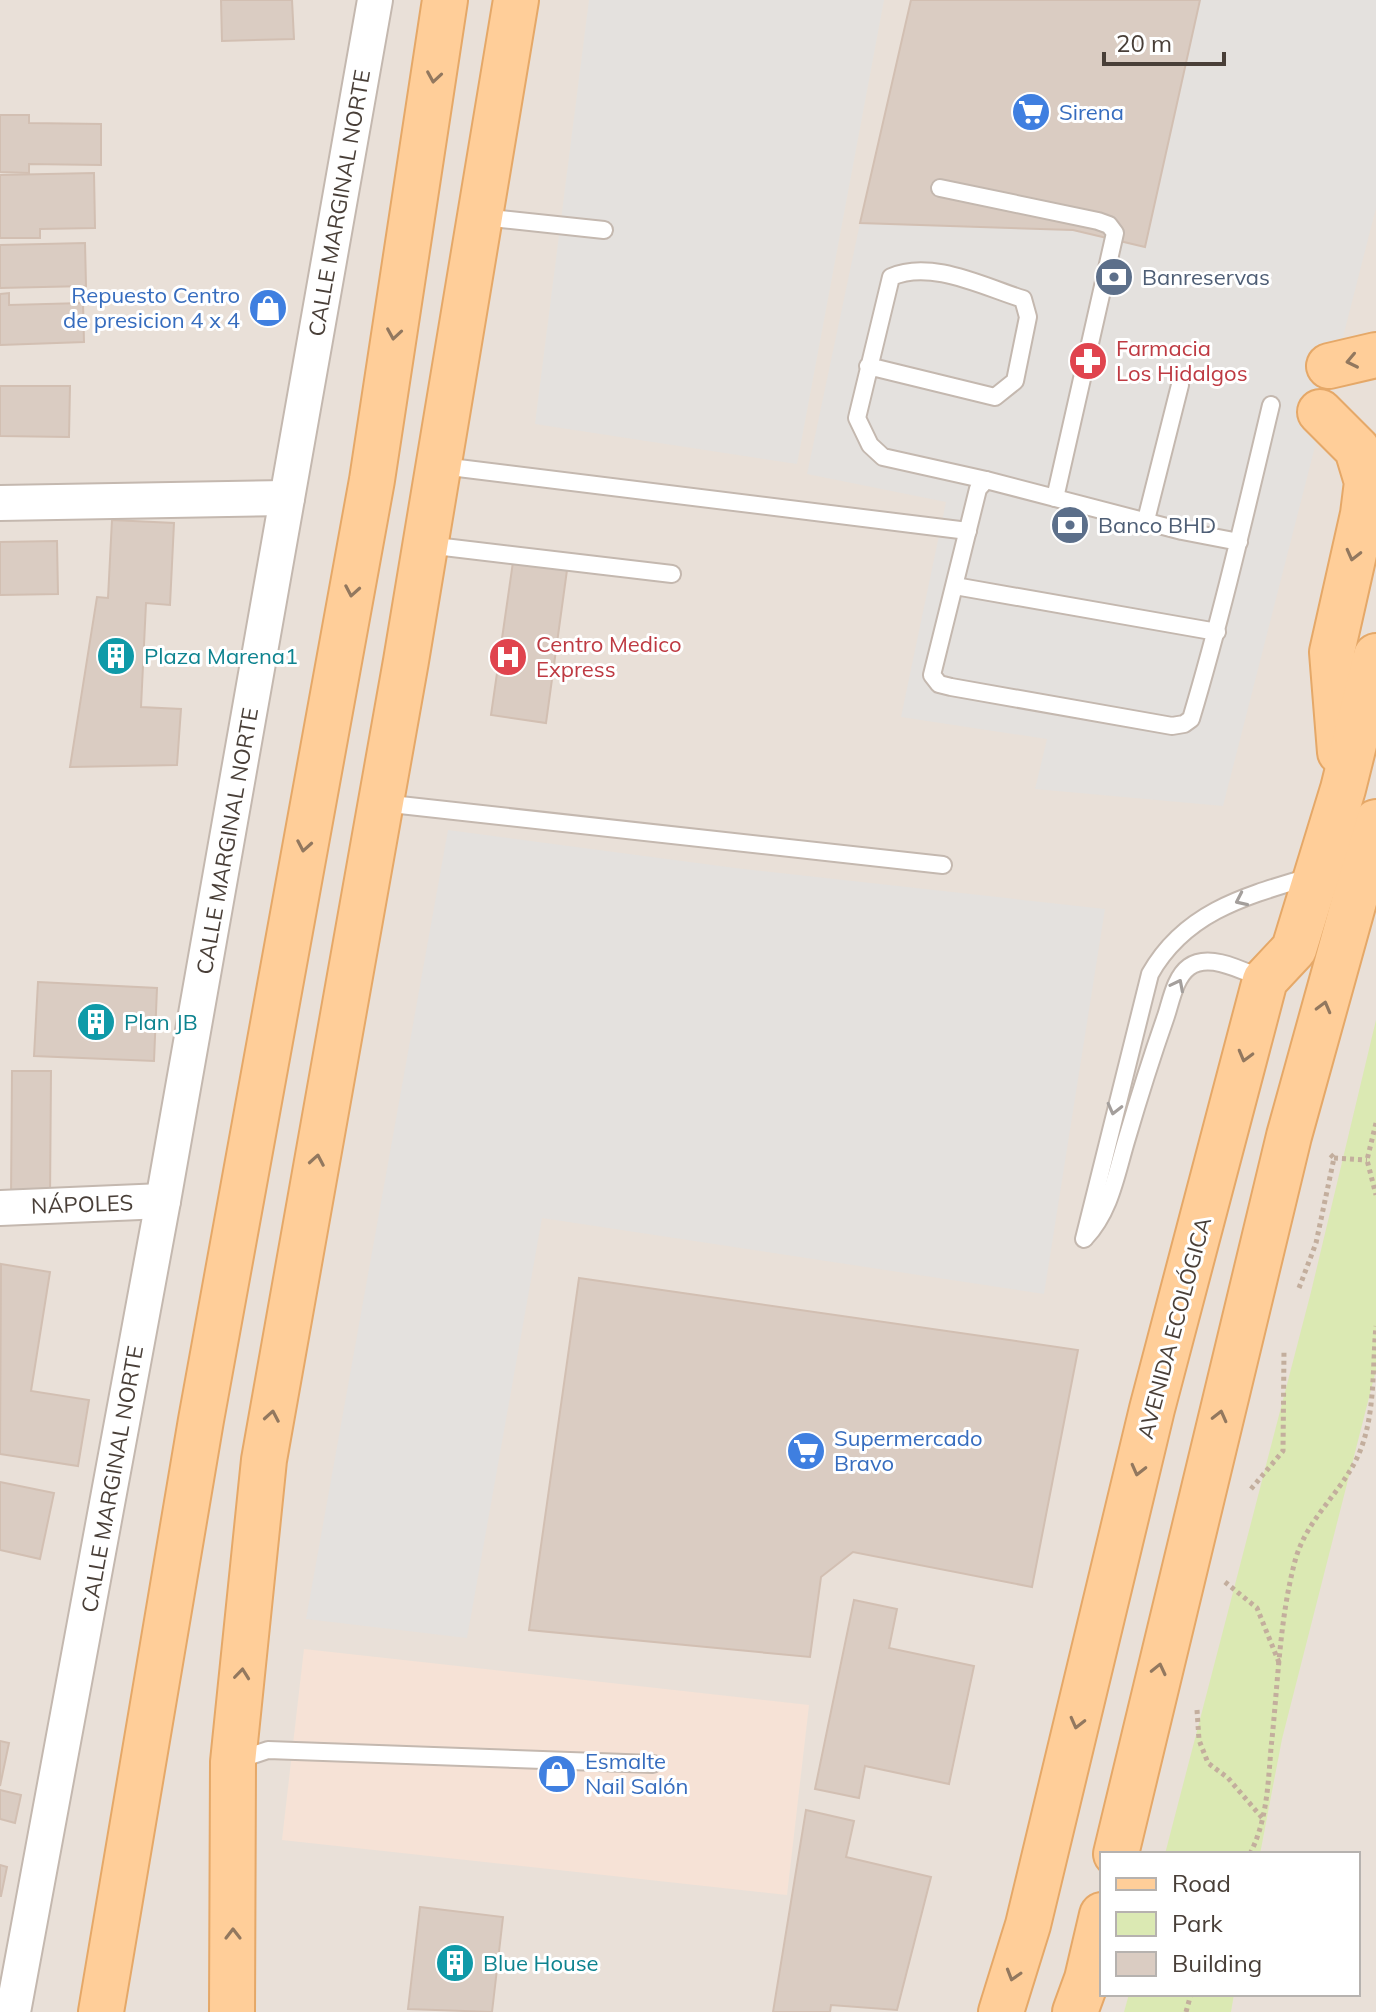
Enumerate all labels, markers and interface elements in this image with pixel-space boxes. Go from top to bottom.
scale bar [1104,16,1224,66]
text: 20 m [1116,28,1172,58]
street label: CALLE MARGINAL NORTE [302,68,376,338]
one-way arrow [426,70,443,84]
supermarket icon: Sirena [1010,91,1052,133]
place label: Sirena [1059,98,1124,126]
bank icon: Banreservas [1093,256,1135,298]
place label: Banreservas [1142,263,1270,291]
place label: Repuesto Centro de presicion 4 x 4 [63,281,240,334]
shop icon: Repuesto Centro de presicion 4 x 4 [247,287,289,329]
one-way arrow [386,327,403,341]
place label: Farmacia Los Hidalgos [1116,334,1248,387]
pharmacy icon: Farmacia Los Hidalgos [1067,340,1109,382]
one-way arrow [1346,352,1359,369]
bank icon: Banco BHD [1049,504,1091,546]
place label: Banco BHD [1098,511,1216,539]
one-way arrow [1345,548,1362,562]
one-way arrow [344,584,361,597]
place label: Centro Medico Express [536,630,682,683]
building icon: Plaza Marena1 [95,635,137,677]
hospital icon: Centro Medico Express [487,636,529,678]
place label: Plaza Marena1 [144,642,298,670]
street label: CALLE MARGINAL NORTE [190,706,264,976]
one-way arrow [297,840,314,853]
one-way arrow [1234,890,1249,906]
one-way arrow [1169,978,1184,993]
one-way arrow [1315,1000,1331,1014]
building icon: Plan JB [75,1001,117,1043]
place label: Plan JB [124,1008,198,1036]
one-way arrow [1238,1048,1255,1062]
one-way arrow [1106,1101,1123,1115]
one-way arrow [308,1154,325,1167]
street label: NÁPOLES [30,1188,134,1220]
street label: AVENIDA ECOLÓGICA [1131,1214,1217,1442]
street label: CALLE MARGINAL NORTE [75,1344,149,1614]
one-way arrow [262,1409,279,1423]
one-way arrow [1210,1410,1227,1423]
place label: Supermercado Bravo [834,1424,982,1477]
supermarket icon: Supermercado Bravo [785,1430,827,1472]
one-way arrow [1130,1463,1147,1477]
one-way arrow [1150,1663,1167,1676]
one-way arrow [233,1668,250,1681]
one-way arrow [1069,1716,1086,1729]
place label: Esmalte Nail Salón [585,1747,688,1800]
shop icon: Esmalte Nail Salón [536,1753,578,1795]
legend [1100,1852,1360,1996]
text: Road [1172,1868,1231,1898]
text: Park [1172,1908,1223,1938]
one-way arrow [224,1927,242,1940]
building icon: Blue House [434,1942,476,1984]
text: Building [1172,1948,1262,1978]
place label: Blue House [483,1949,599,1977]
one-way arrow [1006,1967,1022,1981]

